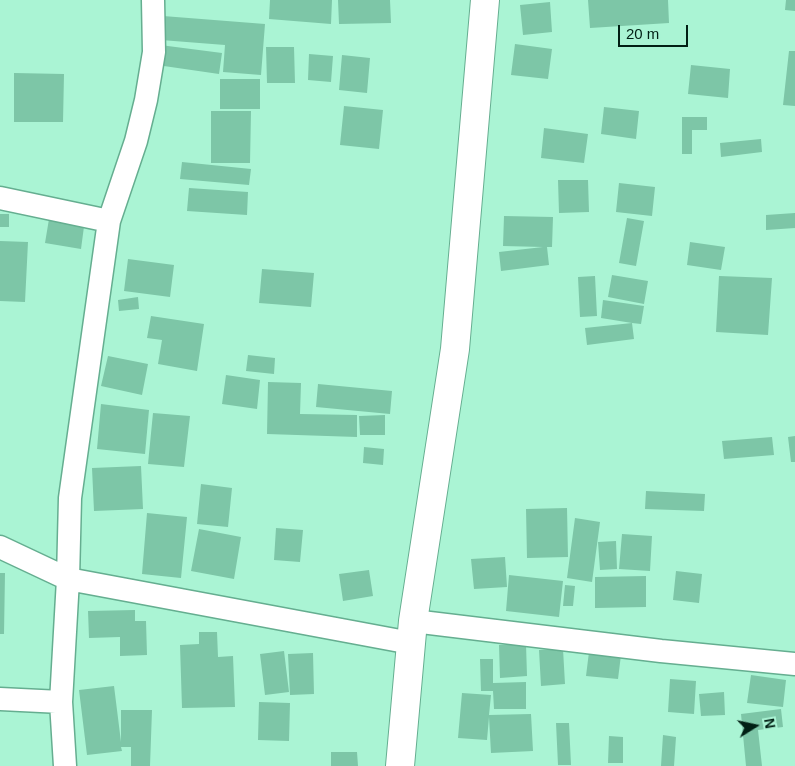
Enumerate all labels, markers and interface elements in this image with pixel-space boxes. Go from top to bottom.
scale bar [620,15,690,47]
text: 20 m [626,25,659,42]
north arrow [730,701,780,751]
text: N [761,717,779,730]

